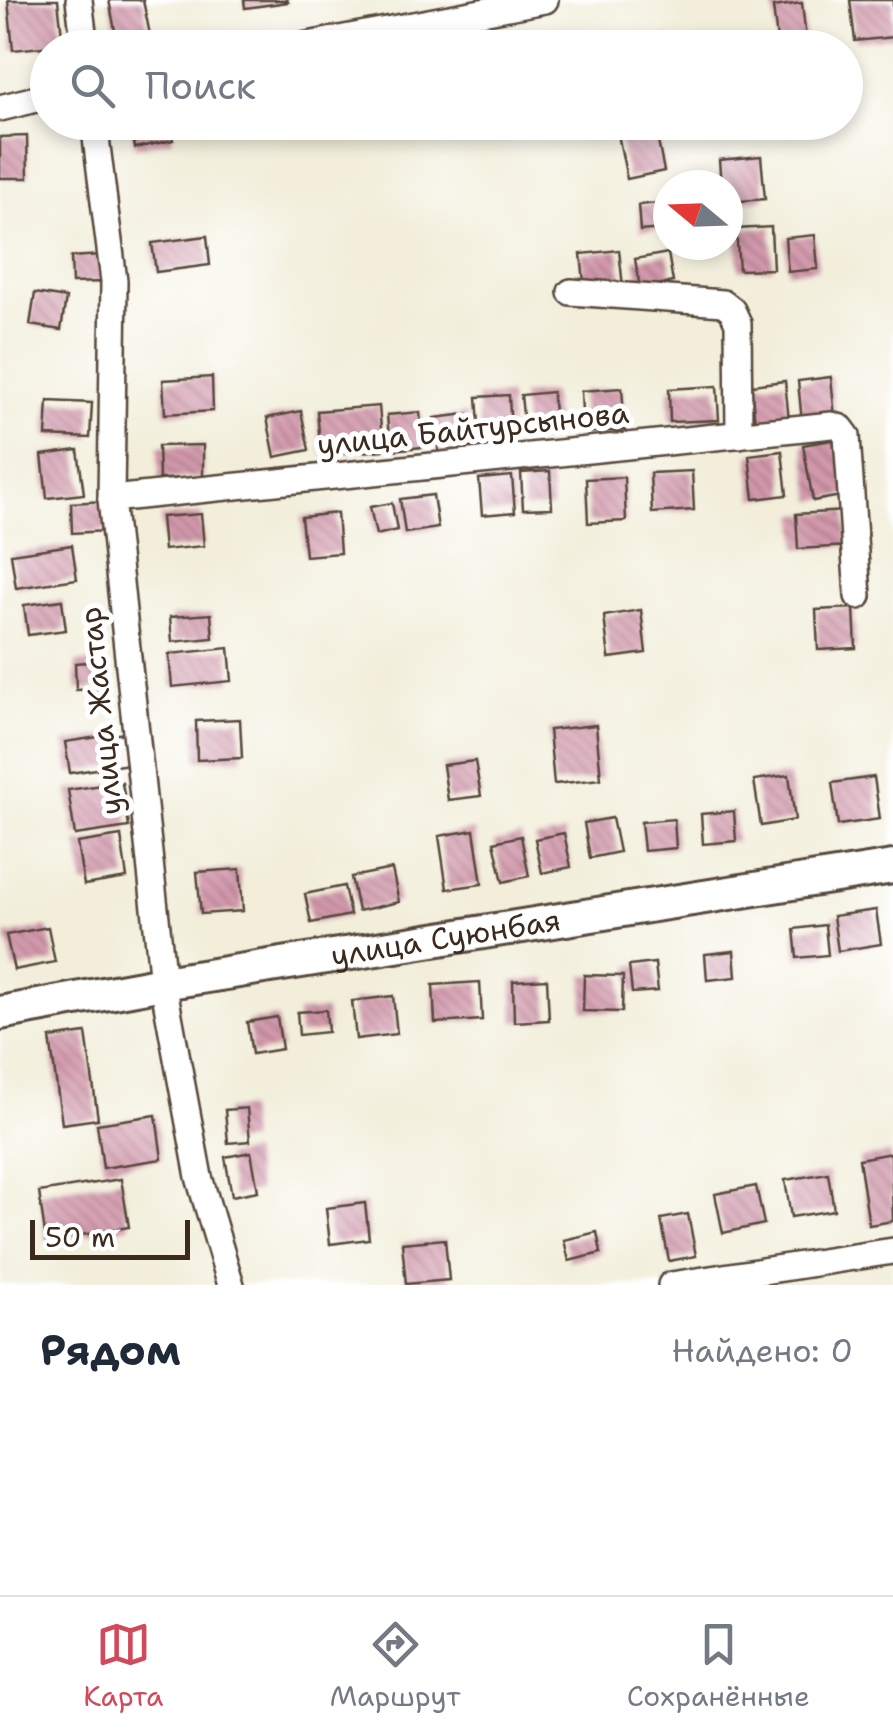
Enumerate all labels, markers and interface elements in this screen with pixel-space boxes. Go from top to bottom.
search box [30,30,863,140]
icon: search [65,58,120,113]
text: Поиск [145,60,256,111]
north arrow [653,170,743,260]
street label: улица Байтурсынова [315,392,631,465]
street label: улица Жастар [69,605,132,817]
street label: улица Суюнбая [328,899,563,976]
scale bar [30,1215,190,1260]
text: 50 m [45,1218,115,1256]
text: Рядом [40,1322,181,1378]
text: Найдено: 0 [672,1329,853,1372]
tab: Карта [83,1617,163,1715]
tab: Маршрут [330,1617,460,1715]
tab: Сохранённые [627,1617,810,1715]

